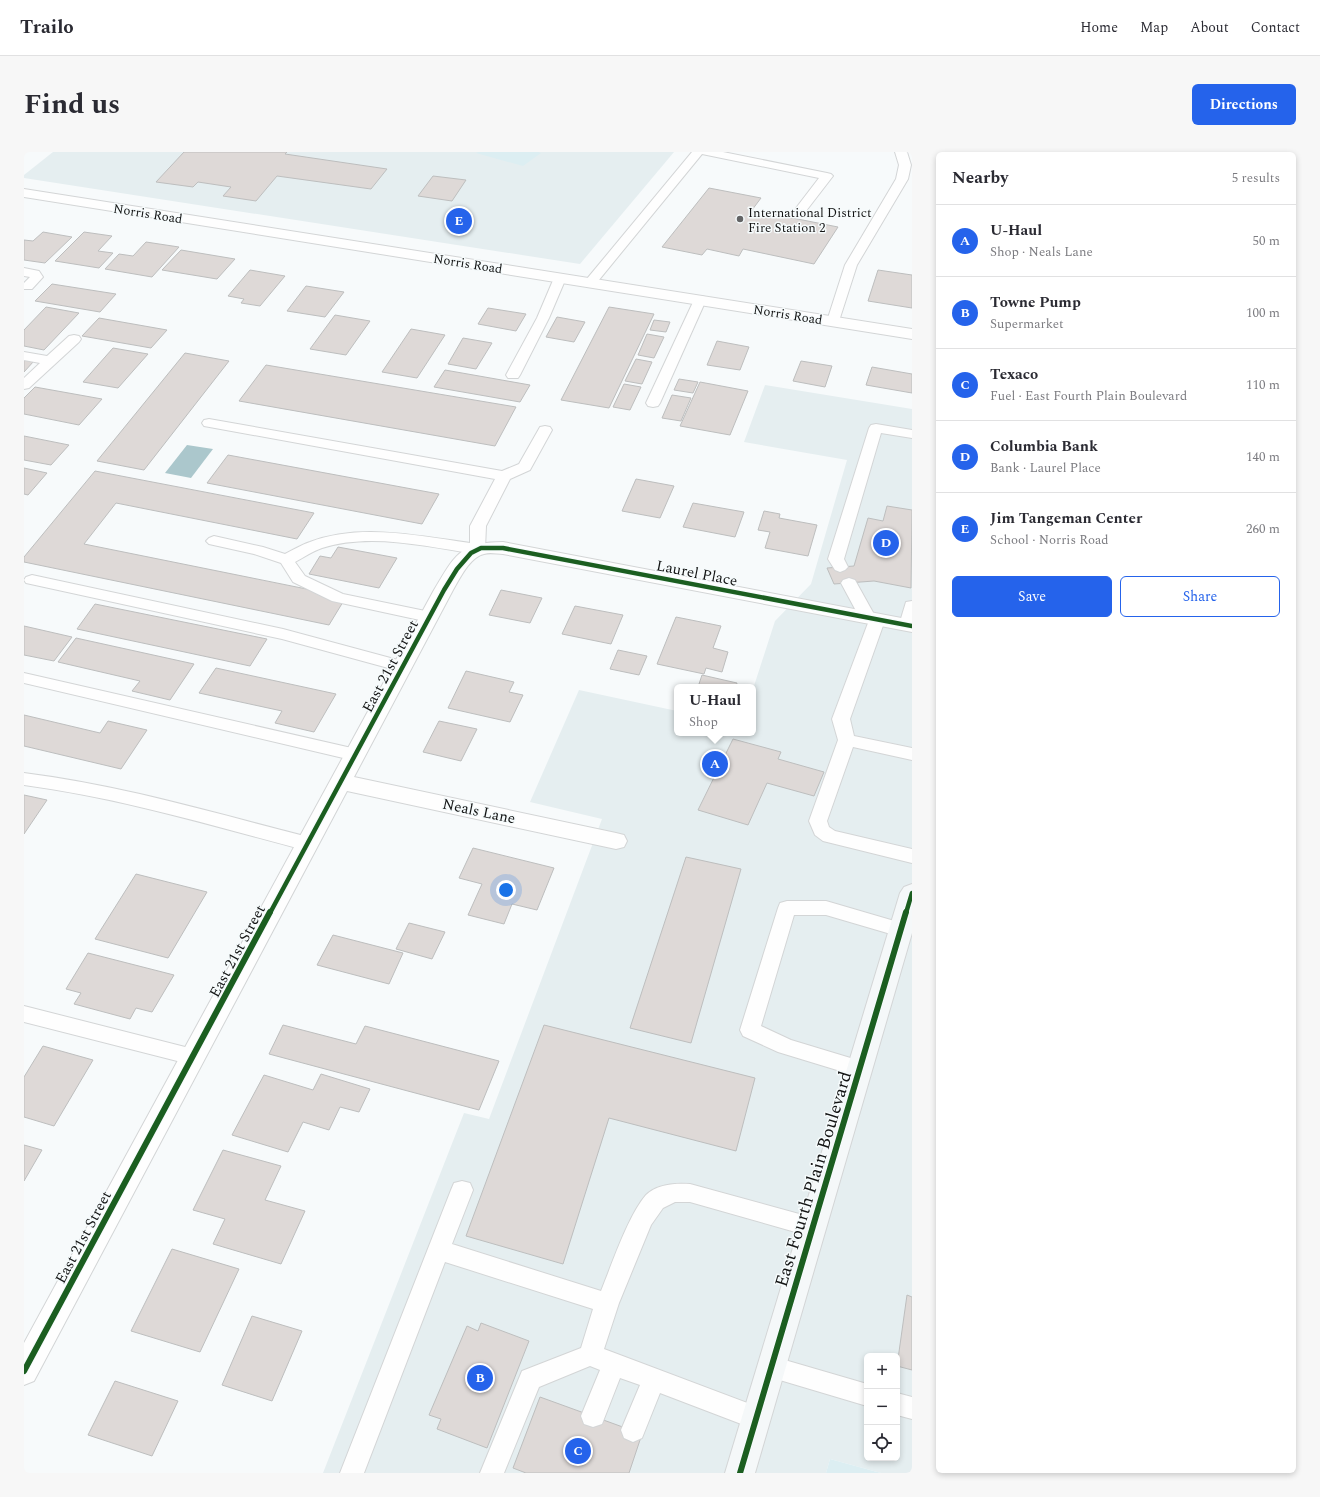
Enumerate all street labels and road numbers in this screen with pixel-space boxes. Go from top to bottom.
street label: Norris Road [112,199,184,229]
street label: Norris Road [432,249,504,279]
street label: Norris Road [752,300,824,330]
street label: Laurel Place [654,554,740,593]
street label: East 21st Street [356,616,425,717]
street label: Neals Lane [440,793,517,830]
street label: East 21st Street [203,901,272,1002]
street label: East Fourth Plain Boulevard [768,1068,859,1290]
street label: East 21st Street [49,1187,118,1288]

